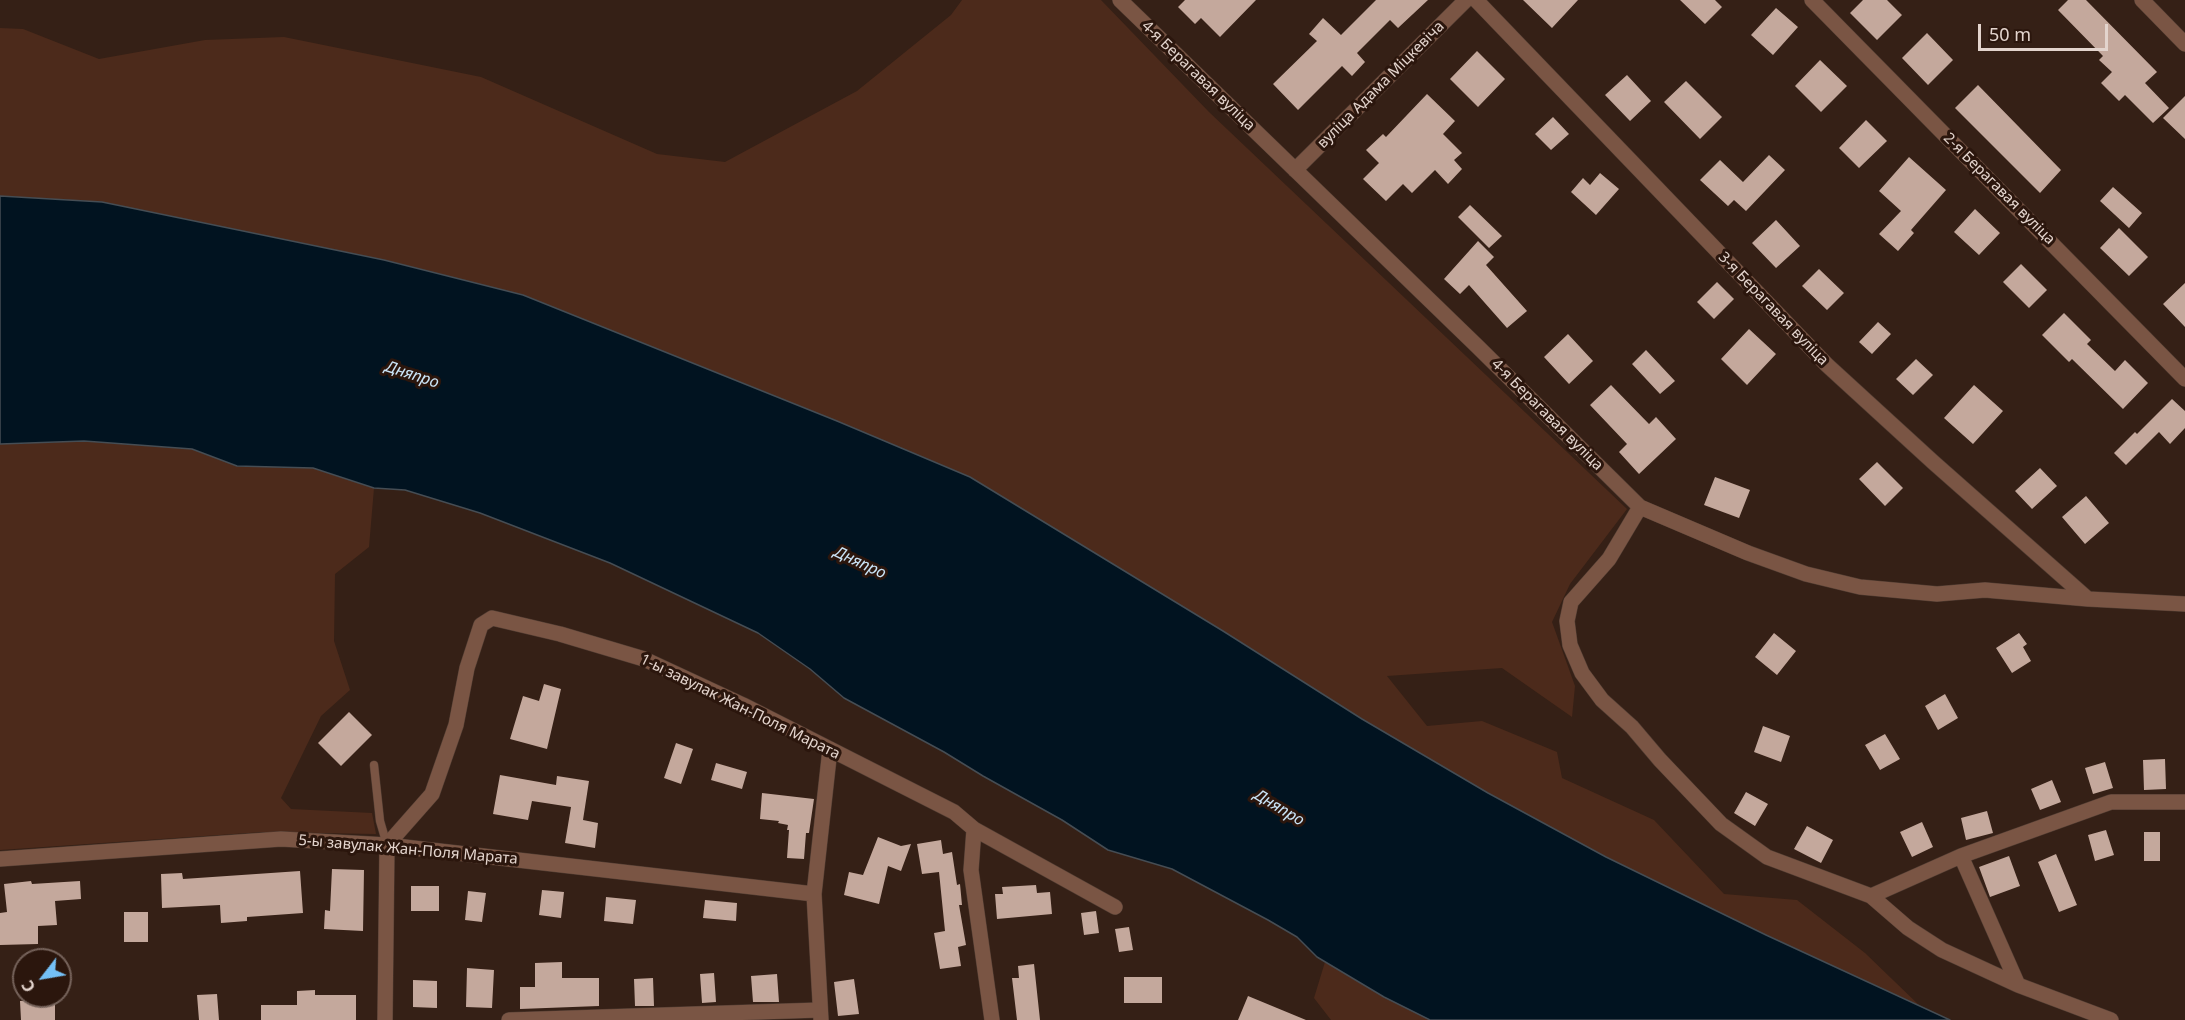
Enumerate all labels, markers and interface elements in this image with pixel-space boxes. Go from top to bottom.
scale bar [1981,12,2112,50]
street label: 4-я Берагавая вуліца [1138,17,1258,135]
street label: вуліца Адама Міцкевіча [1314,18,1448,152]
text: 50 m [1989,22,2031,46]
street label: 2-я Берагавая вуліца [1939,129,2059,249]
street label: 3-я Берагавая вуліца [1714,249,1832,369]
street label: 4-я Берагавая вуліца [1487,355,1607,475]
water label: Дняпро [383,357,441,393]
water label: Дняпро [831,543,889,583]
street label: 1-ы завулак Жан-Поля Марата [637,651,843,763]
water label: Дняпро [1250,785,1308,831]
street label: 5-ы завулак Жан-Поля Марата [298,831,518,869]
north arrow [12,948,72,1008]
text: С [16,976,40,996]

